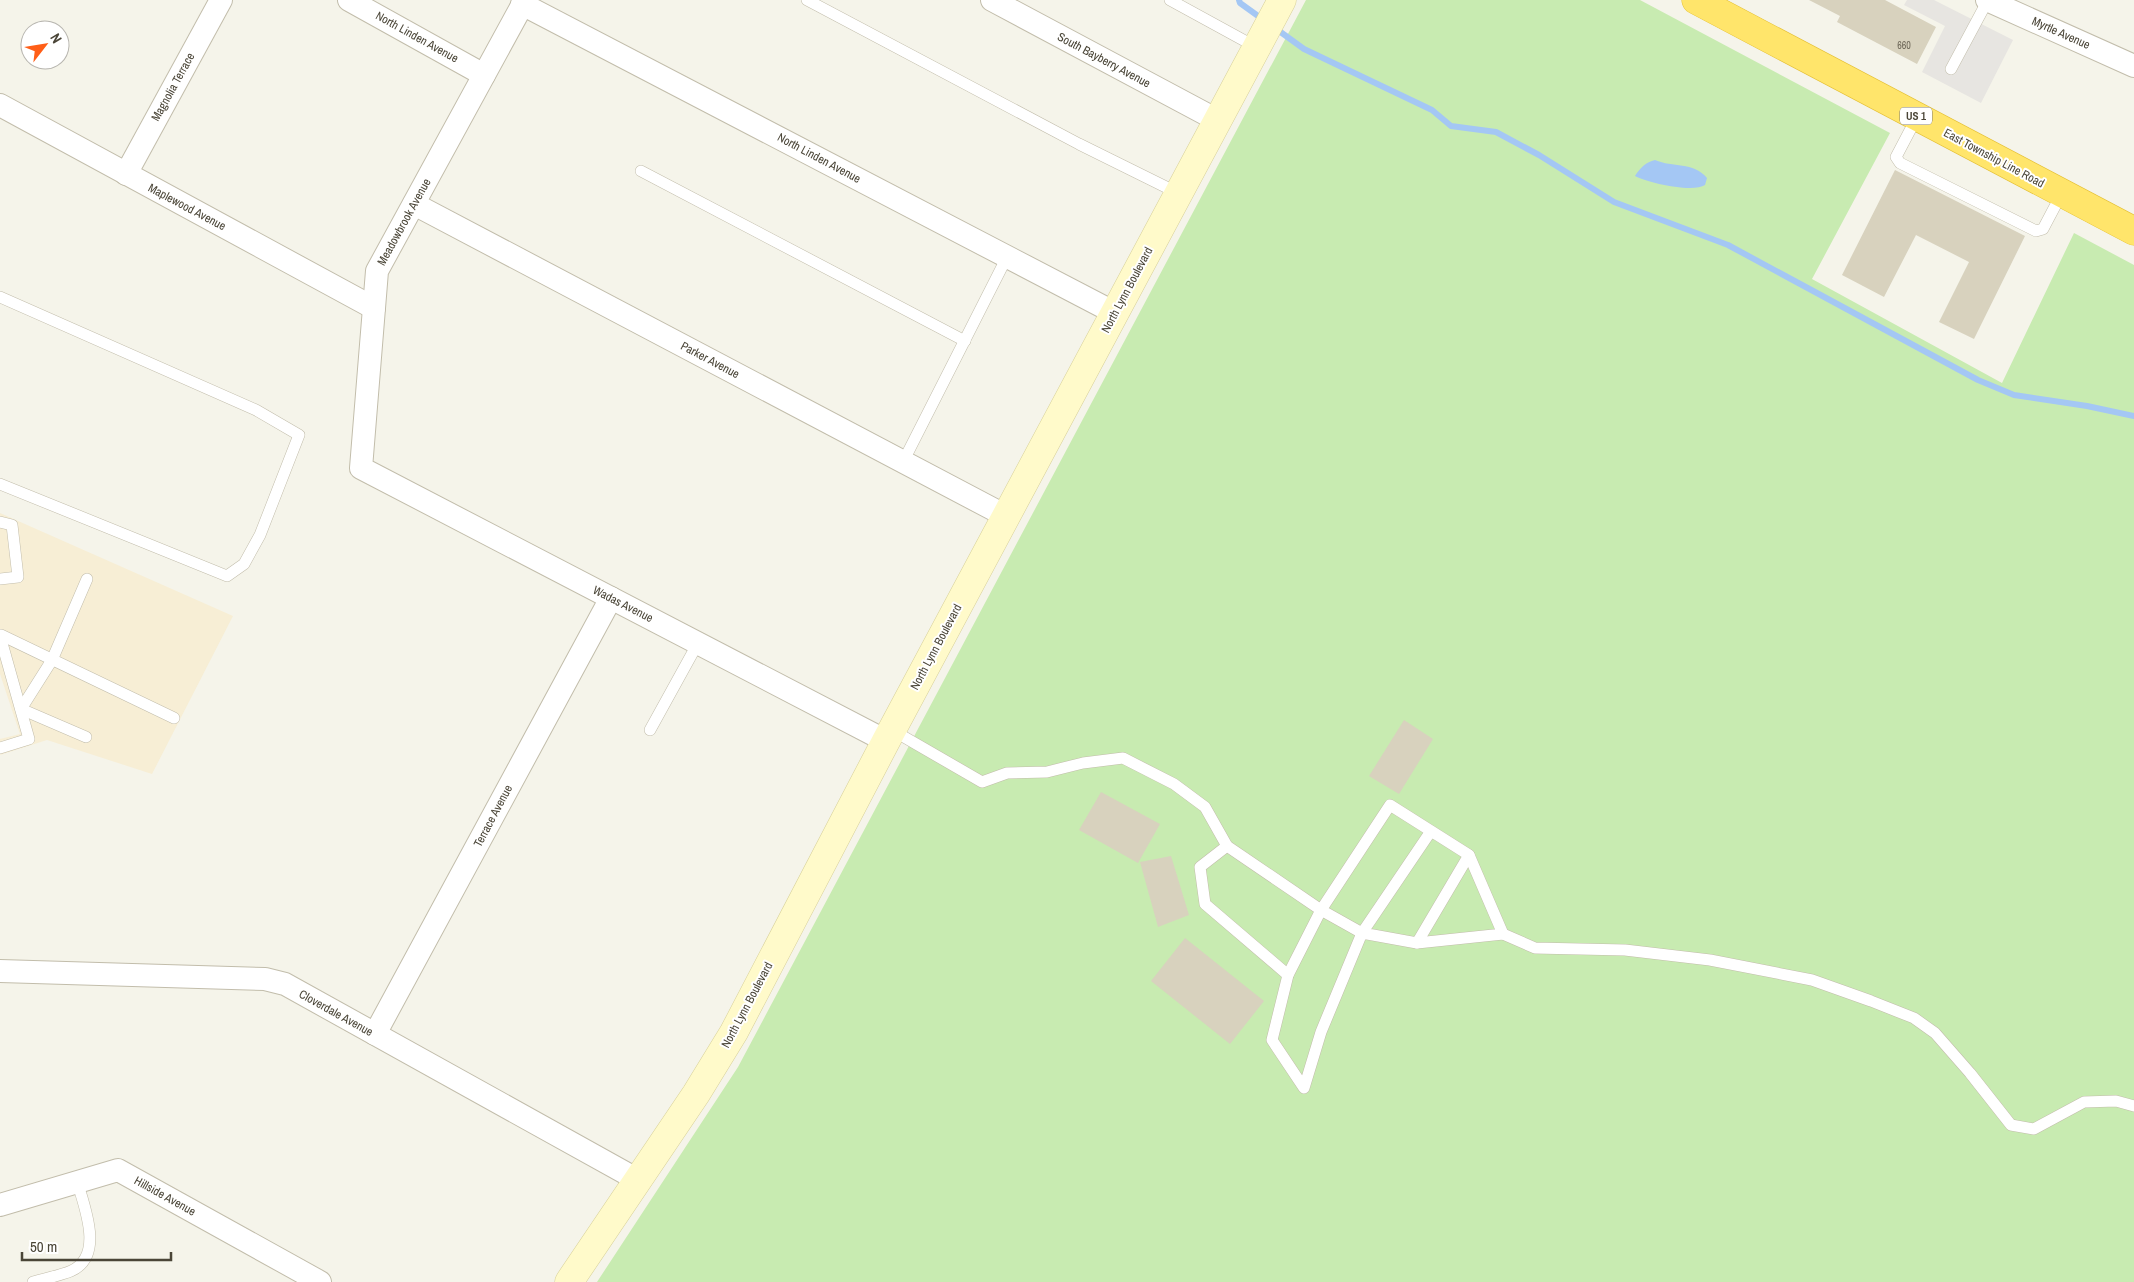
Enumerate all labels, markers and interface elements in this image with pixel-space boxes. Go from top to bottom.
street label: North Linden Avenue [373,8,461,66]
street label: Myrtle Avenue [2029,13,2093,53]
north arrow [20,20,70,70]
street label: South Bayberry Avenue [1055,29,1153,91]
text: N [46,30,66,46]
house number: 660 [1897,39,1911,52]
street label: Magnolia Terrace [148,50,198,124]
road number: US 1 [1900,108,1932,124]
street label: East Township Line Road [1941,125,2047,191]
street label: North Linden Avenue [774,129,864,187]
street label: Meadowbrook Avenue [373,176,435,268]
street label: Maplewood Avenue [145,180,229,234]
street label: North Lynn Boulevard [1098,244,1156,336]
street label: Parker Avenue [678,338,742,382]
street label: Wadas Avenue [590,582,656,626]
street label: North Lynn Boulevard [907,601,965,693]
street label: Terrace Avenue [470,782,516,850]
street label: North Lynn Boulevard [718,959,776,1051]
street label: Cloverdale Avenue [296,986,376,1040]
street label: Hillside Avenue [131,1172,199,1220]
scale bar [22,1230,171,1262]
text: 50 m [30,1236,57,1257]

